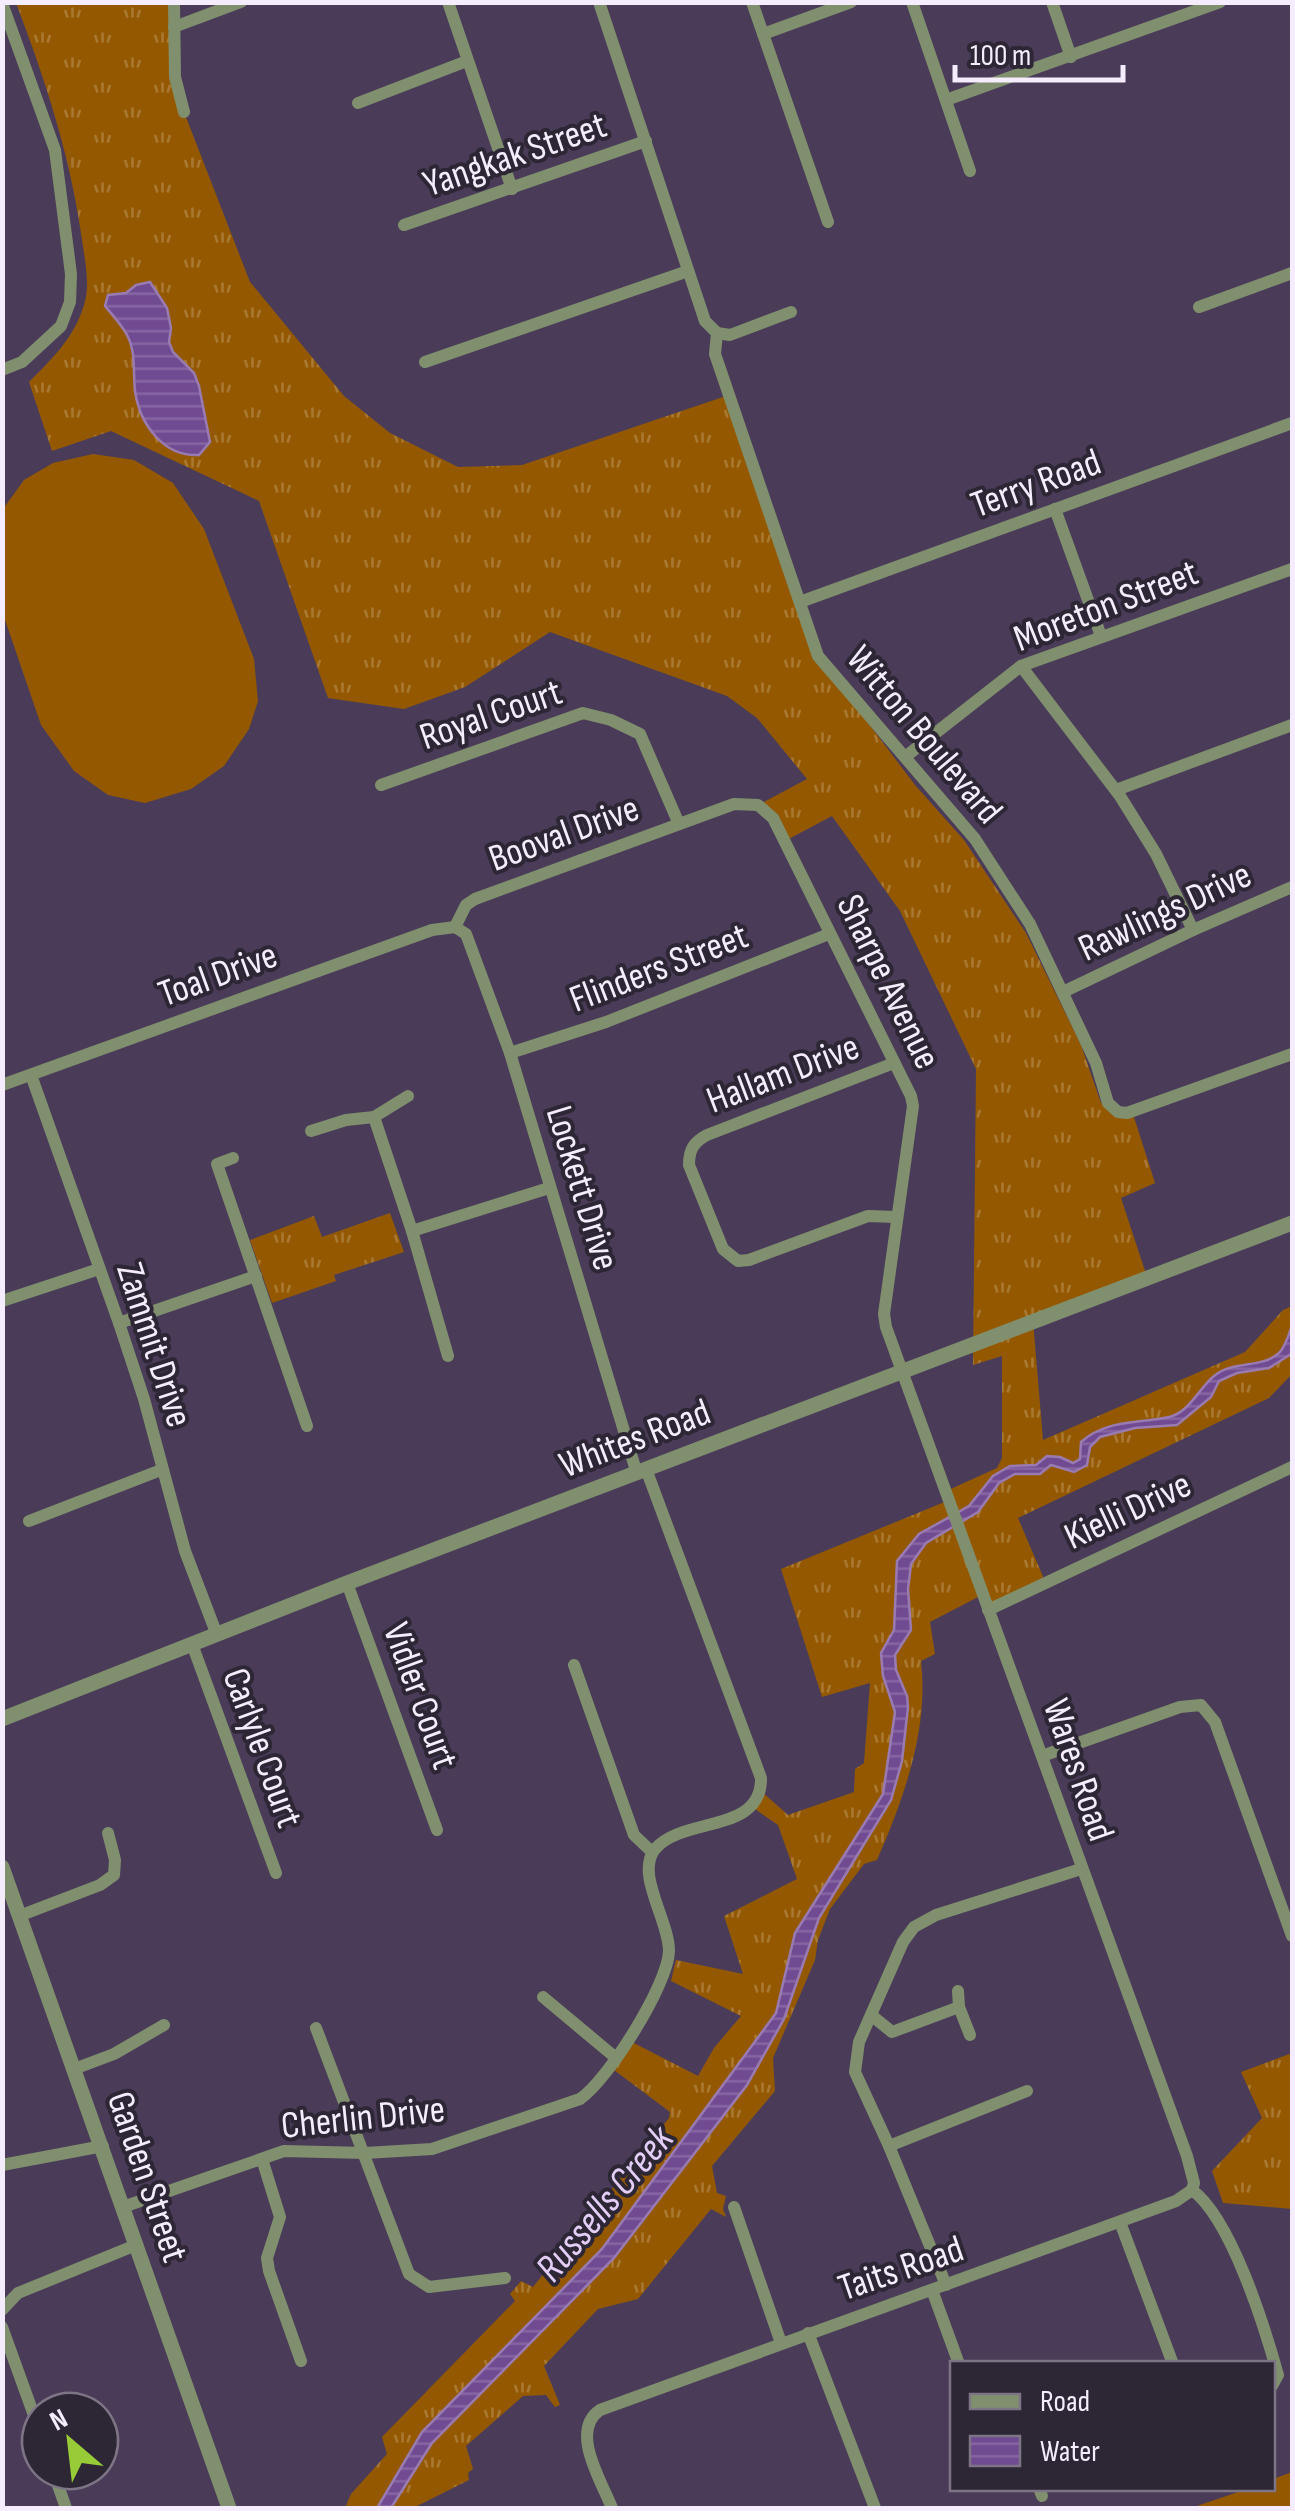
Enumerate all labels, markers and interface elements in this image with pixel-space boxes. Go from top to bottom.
scale bar [955,20,1122,82]
text: 100 m [970,38,1031,74]
street label: Yangkak Street [418,103,612,207]
street label: Terry Road [965,440,1107,528]
street label: Moreton Street [1008,550,1204,662]
street label: Witton Boulevard [837,637,1011,833]
street label: Royal Court [414,670,568,760]
street label: Booval Drive [483,786,645,882]
street label: Rawlings Drive [1072,852,1258,972]
street label: Sharpe Avenue [827,888,949,1076]
street label: Flinders Street [564,913,754,1023]
street label: Toal Drive [153,933,283,1017]
street label: Hallam Drive [700,1024,866,1124]
street label: Lockett Drive [536,1101,628,1275]
street label: Zammit Drive [106,1257,202,1433]
street label: Whites Road [553,1390,717,1488]
street label: Kielli Drive [1058,1462,1198,1560]
street label: Vidler Court [373,1617,467,1775]
street label: Carlyle Court [212,1662,312,1834]
street label: Wares Road [1033,1693,1123,1847]
street label: Garden Street [97,2086,197,2268]
street label: Cherlin Drive [279,2087,447,2149]
water label: Russells Creek [526,2116,685,2292]
street label: Taits Road [833,2227,969,2311]
legend [950,2361,1275,2491]
text: Road [1040,2384,1090,2420]
north arrow [20,2391,120,2491]
text: N [45,2402,73,2438]
text: Water [1040,2434,1100,2470]

